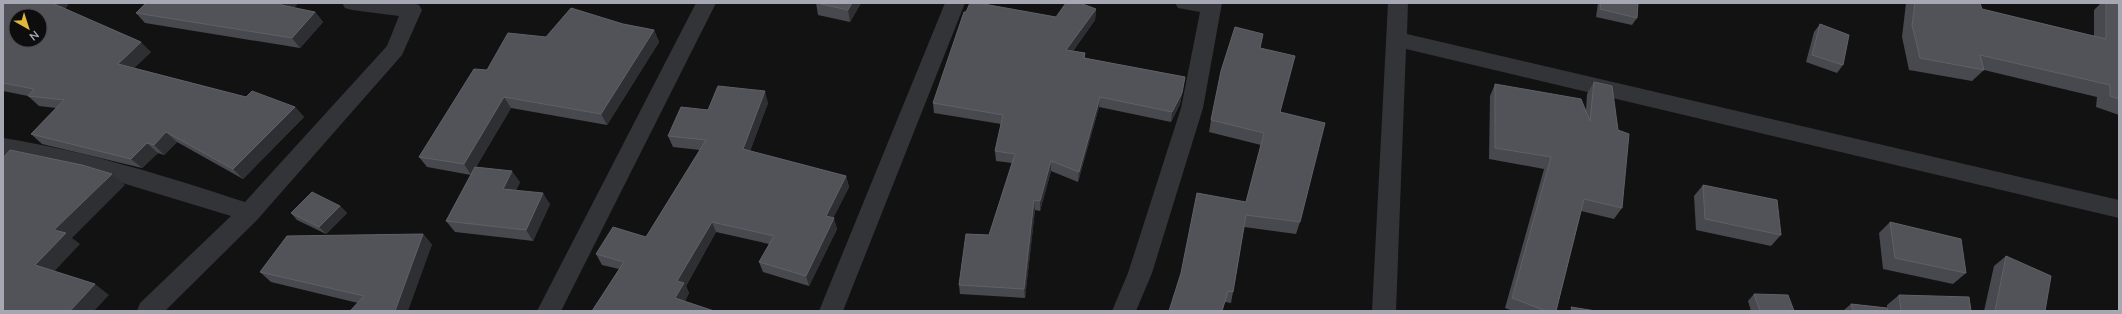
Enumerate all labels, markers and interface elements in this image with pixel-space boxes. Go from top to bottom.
north arrow [8,8,48,48]
text: N [27,28,42,44]

